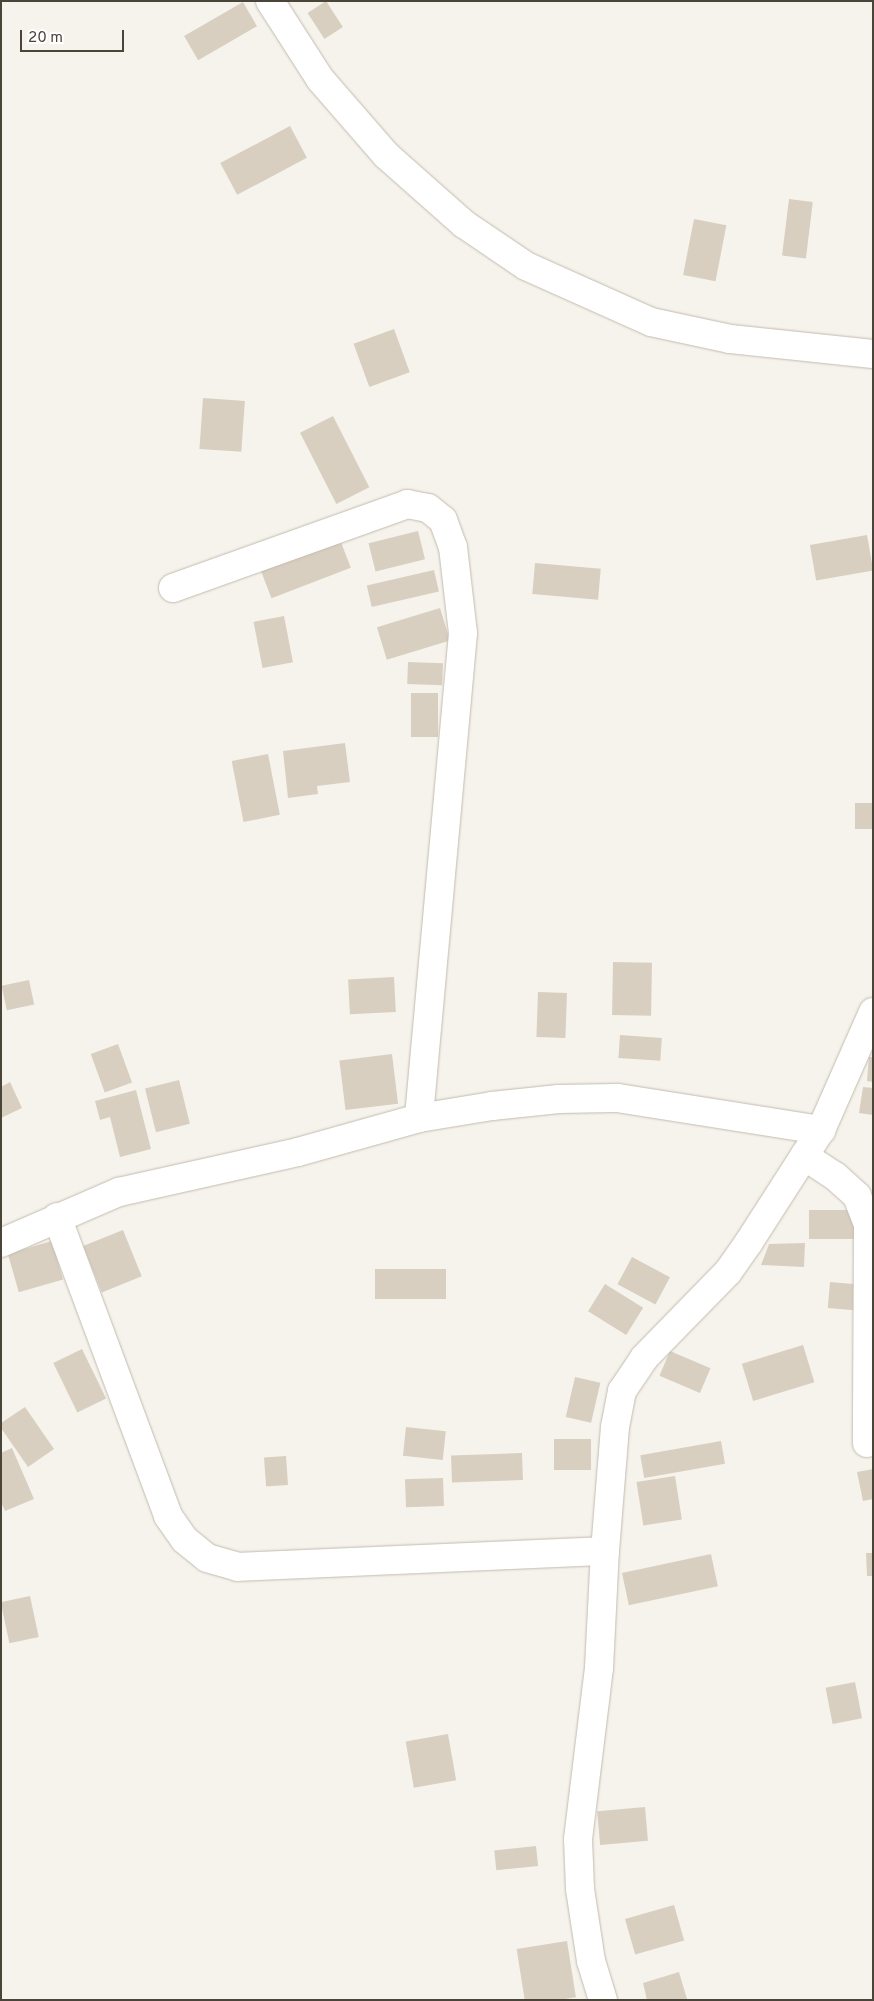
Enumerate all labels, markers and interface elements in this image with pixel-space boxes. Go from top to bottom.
scale bar [22,20,126,52]
text: 20 m [28,29,63,48]

